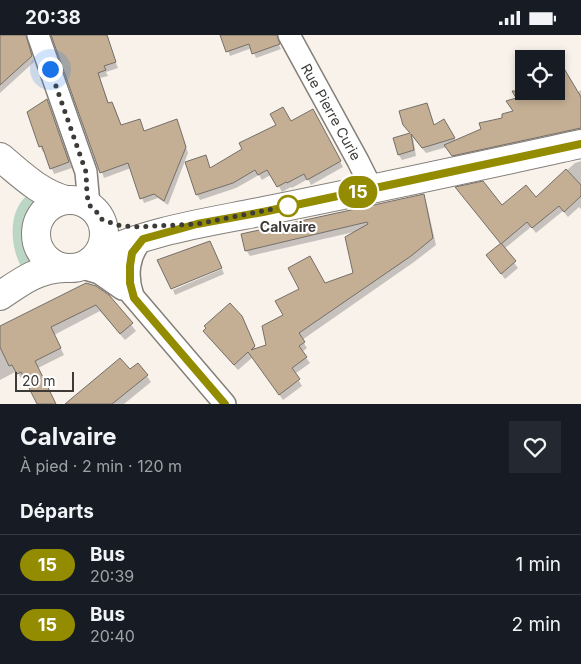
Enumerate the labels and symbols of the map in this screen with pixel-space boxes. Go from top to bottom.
your location [38,57,63,82]
street label: Rue Pierre Curie [298,60,365,163]
line badge: 15 [336,176,380,208]
marker: Calvaire [277,195,299,217]
place label: Calvaire [260,218,316,235]
scale bar [15,369,74,392]

